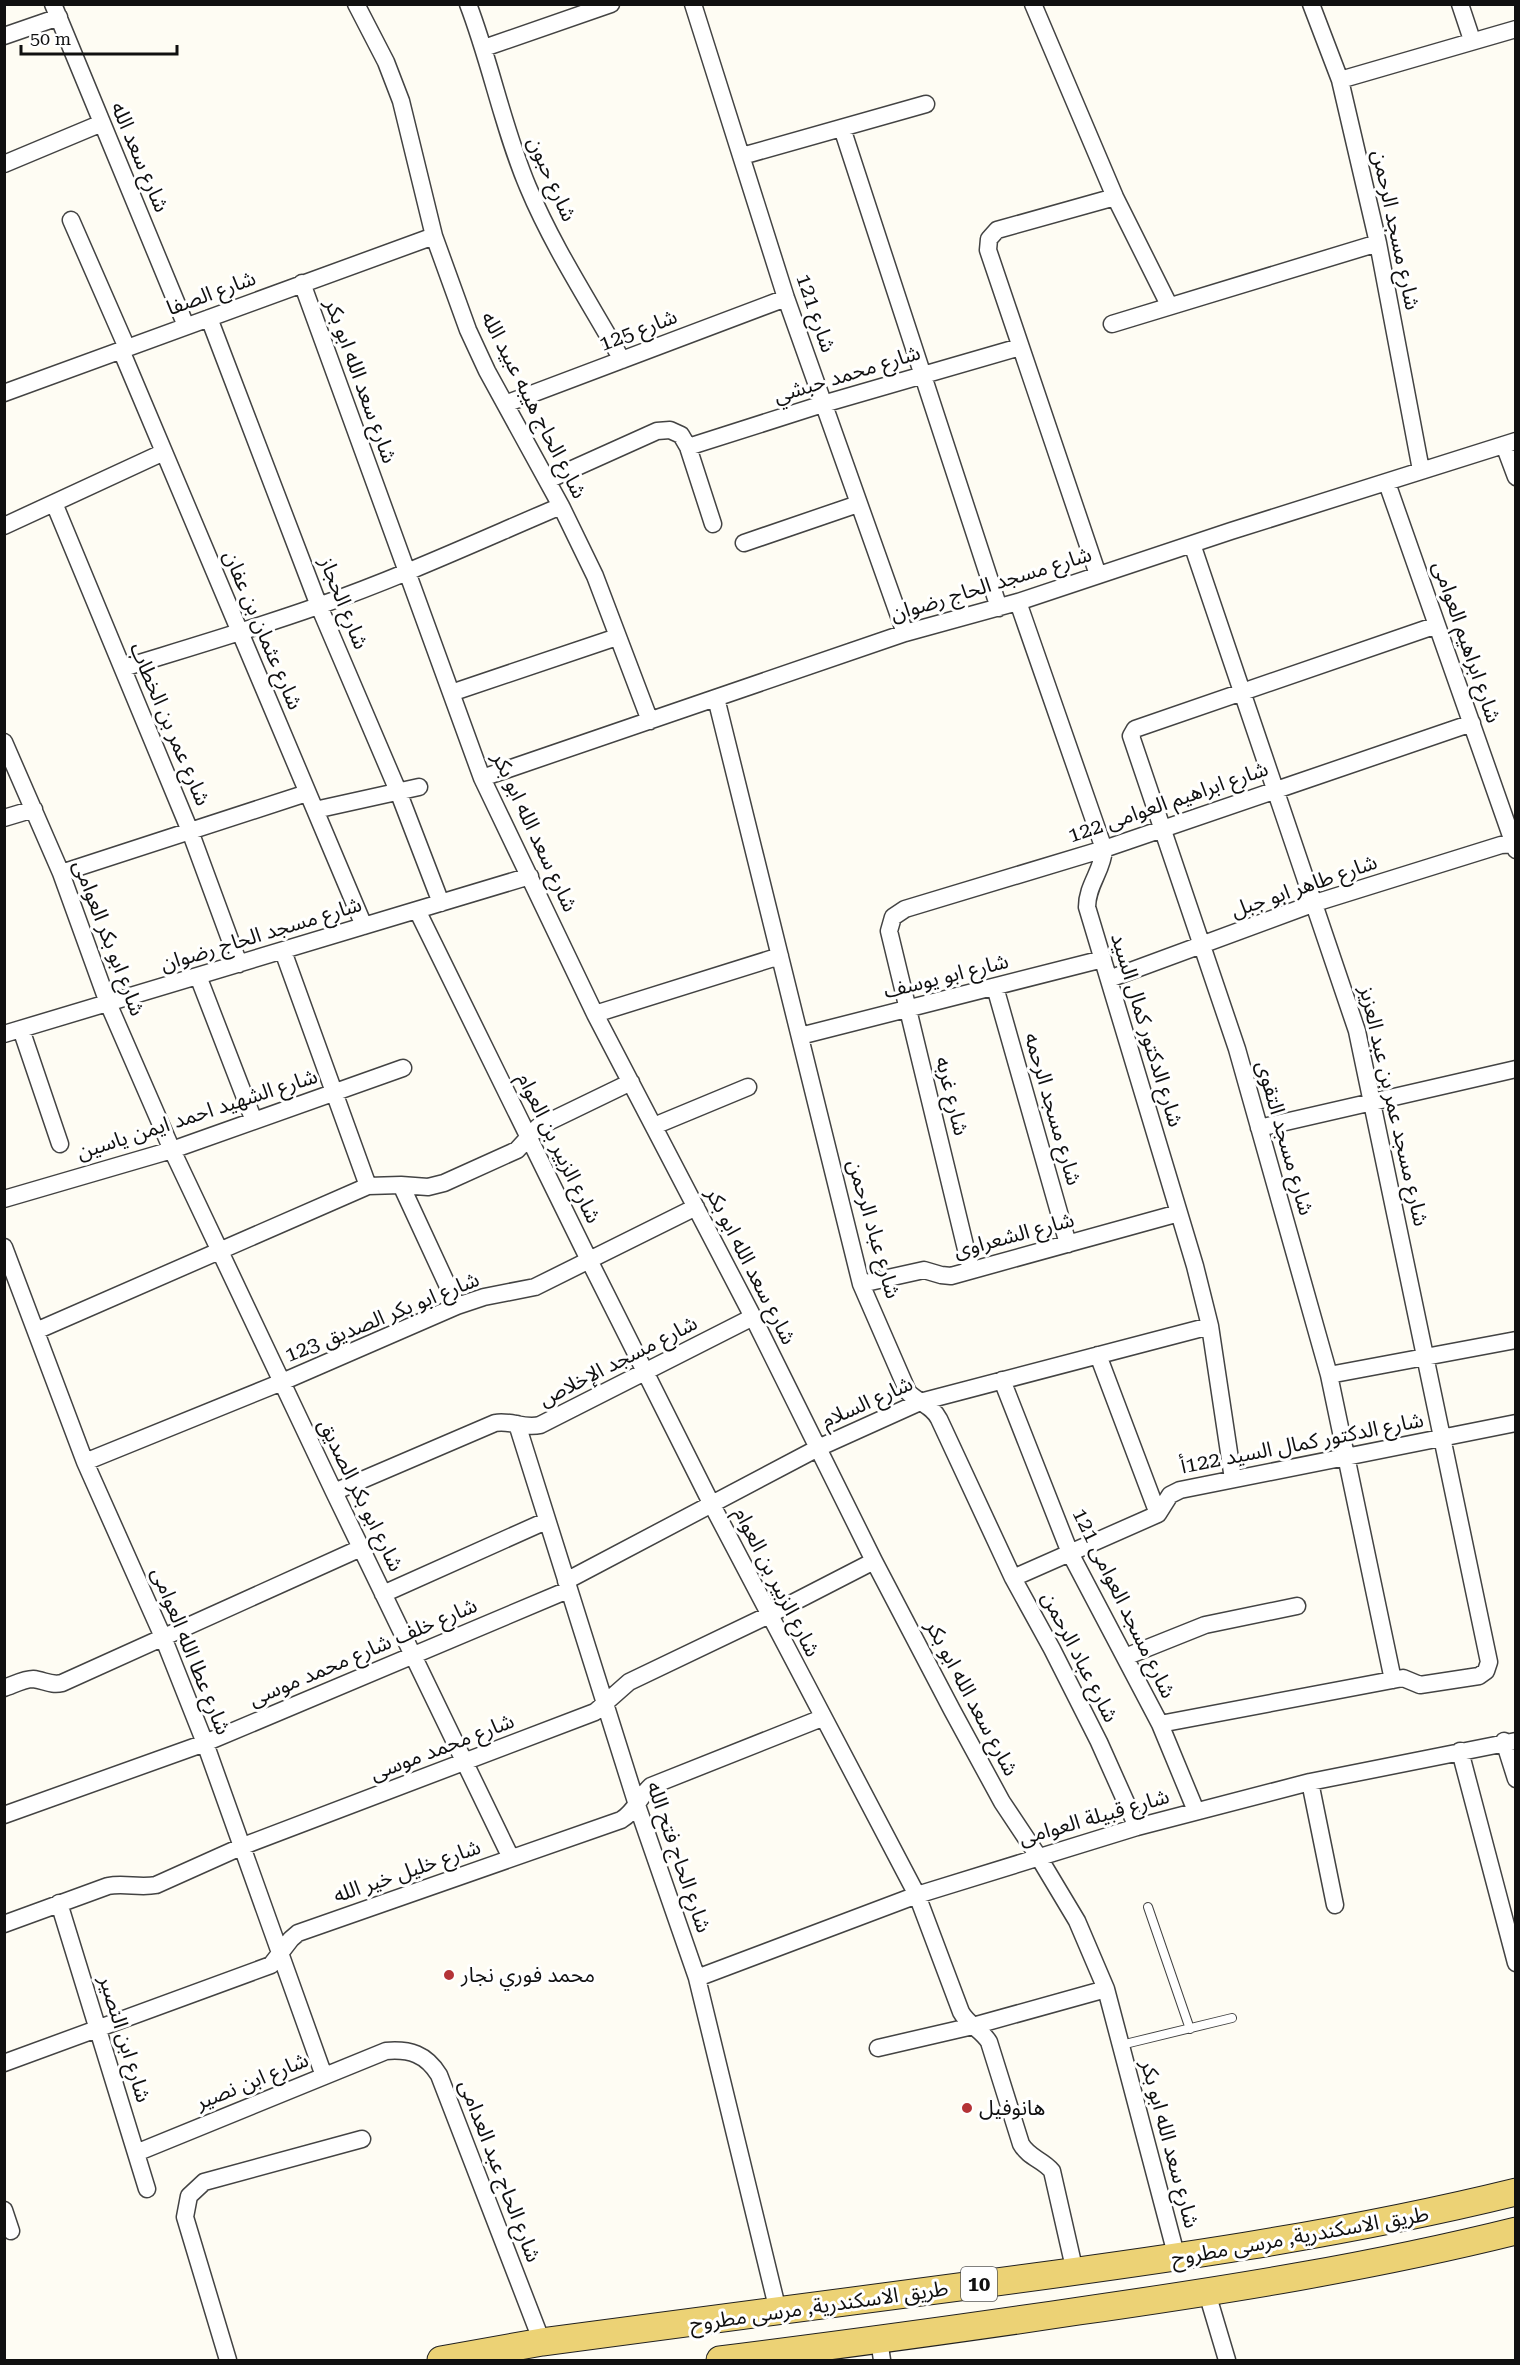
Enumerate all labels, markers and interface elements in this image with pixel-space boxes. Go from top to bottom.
scale bar [21,18,177,56]
text: 50 m [30,28,71,49]
street label: شارع سعد الله [103,98,174,217]
street label: شارع حبون [520,133,581,226]
street label: شارع مسجد الرحمن [1364,148,1425,313]
street label: شارع الصفا [163,266,260,323]
street label: شارع 121 [789,271,841,356]
street label: شارع سعد الله ابو بكر [317,295,402,467]
street label: شارع 125 [596,304,681,359]
street label: شارع الحاج هيبه عبيد الله [474,308,592,504]
street label: شارع محمد حبشي [771,340,924,411]
street label: شارع مسجد الحاج رضوان [888,542,1095,629]
street label: شارع عثمان بن عفان [216,547,307,714]
street label: شارع الحجاز [311,552,373,654]
street label: شارع ابراهيم العوامى [1425,558,1506,727]
street label: شارع عمر بن الخطاب [122,639,215,810]
street label: شارع سعد الله ابو بكر [484,748,582,917]
street label: شارع ابراهيم العوامى 122 [1065,756,1272,850]
street label: شارع طاهر ابو جبل [1228,850,1381,925]
street label: شارع ابو بكر العوامى [65,857,150,1020]
street label: شارع مسجد الحاج رضوان [158,892,365,979]
street label: شارع الدكتور كمال السيد [1103,930,1188,1131]
street label: شارع ابو يوسف [881,949,1012,1006]
street label: شارع مسجد عمر بن عبد العزيز [1352,983,1433,1229]
street label: شارع مسجد الرحمه [1017,1030,1086,1189]
street label: شارع غربه [928,1054,973,1139]
street label: شارع مسجد التقوى [1249,1058,1319,1219]
street label: شارع الشهيد احمد ايمن ياسين [74,1064,321,1167]
street label: شارع الزبير بن العوام [509,1069,606,1229]
street label: شارع عباد الرحمن [840,1157,905,1302]
street label: شارع سعد الله ابو بكر [698,1183,801,1350]
street label: شارع الشعراوى [951,1207,1078,1265]
street label: شارع ابو بكر الصديق 123 [281,1267,484,1370]
street label: شارع مسجد الإخلاص [535,1311,703,1414]
street label: شارع السلام [818,1371,918,1436]
street label: شارع الدكتور كمال السيد 122أ [1178,1407,1426,1481]
street label: شارع ابو بكر الصديق [311,1415,408,1577]
street label: شارع الزبير بن العوام [725,1503,825,1662]
street label: شارع مسجد العوامى 121 [1065,1504,1180,1703]
street label: شارع عطا الله العوامى [144,1564,236,1739]
street label: شارع عباد الرحمن [1034,1588,1123,1728]
street label: شارع خلف شارع محمد موسى [245,1593,482,1714]
street label: شارع سعد الله ابو بكر [918,1615,1023,1781]
street label: شارع محمد موسى [367,1709,518,1788]
street label: شارع الحاج فتح الله [639,1778,716,1937]
street label: شارع قبيلة العوامى [1016,1784,1173,1853]
street label: شارع خليل خير الله [330,1835,485,1910]
place label: محمد فوري نجار [460,1963,595,1991]
marker: محمد فوري نجار [442,1968,456,1982]
street label: شارع ابن النصير [91,1972,156,2106]
street label: شارع ابن نصير [191,2048,313,2118]
street label: شارع سعد الله ابو بكر [1133,2056,1204,2231]
street label: شارع الحاج عبد العدامى [451,2076,546,2267]
place label: هانوفيل [979,2096,1045,2120]
marker: هانوفيل [960,2101,974,2115]
street label: طريق الاسكندرية, مرسى مطروح [1169,2202,1431,2273]
road number: 10 [961,2267,997,2301]
street label: طريق الاسكندرية, مرسى مطروح [688,2276,950,2339]

